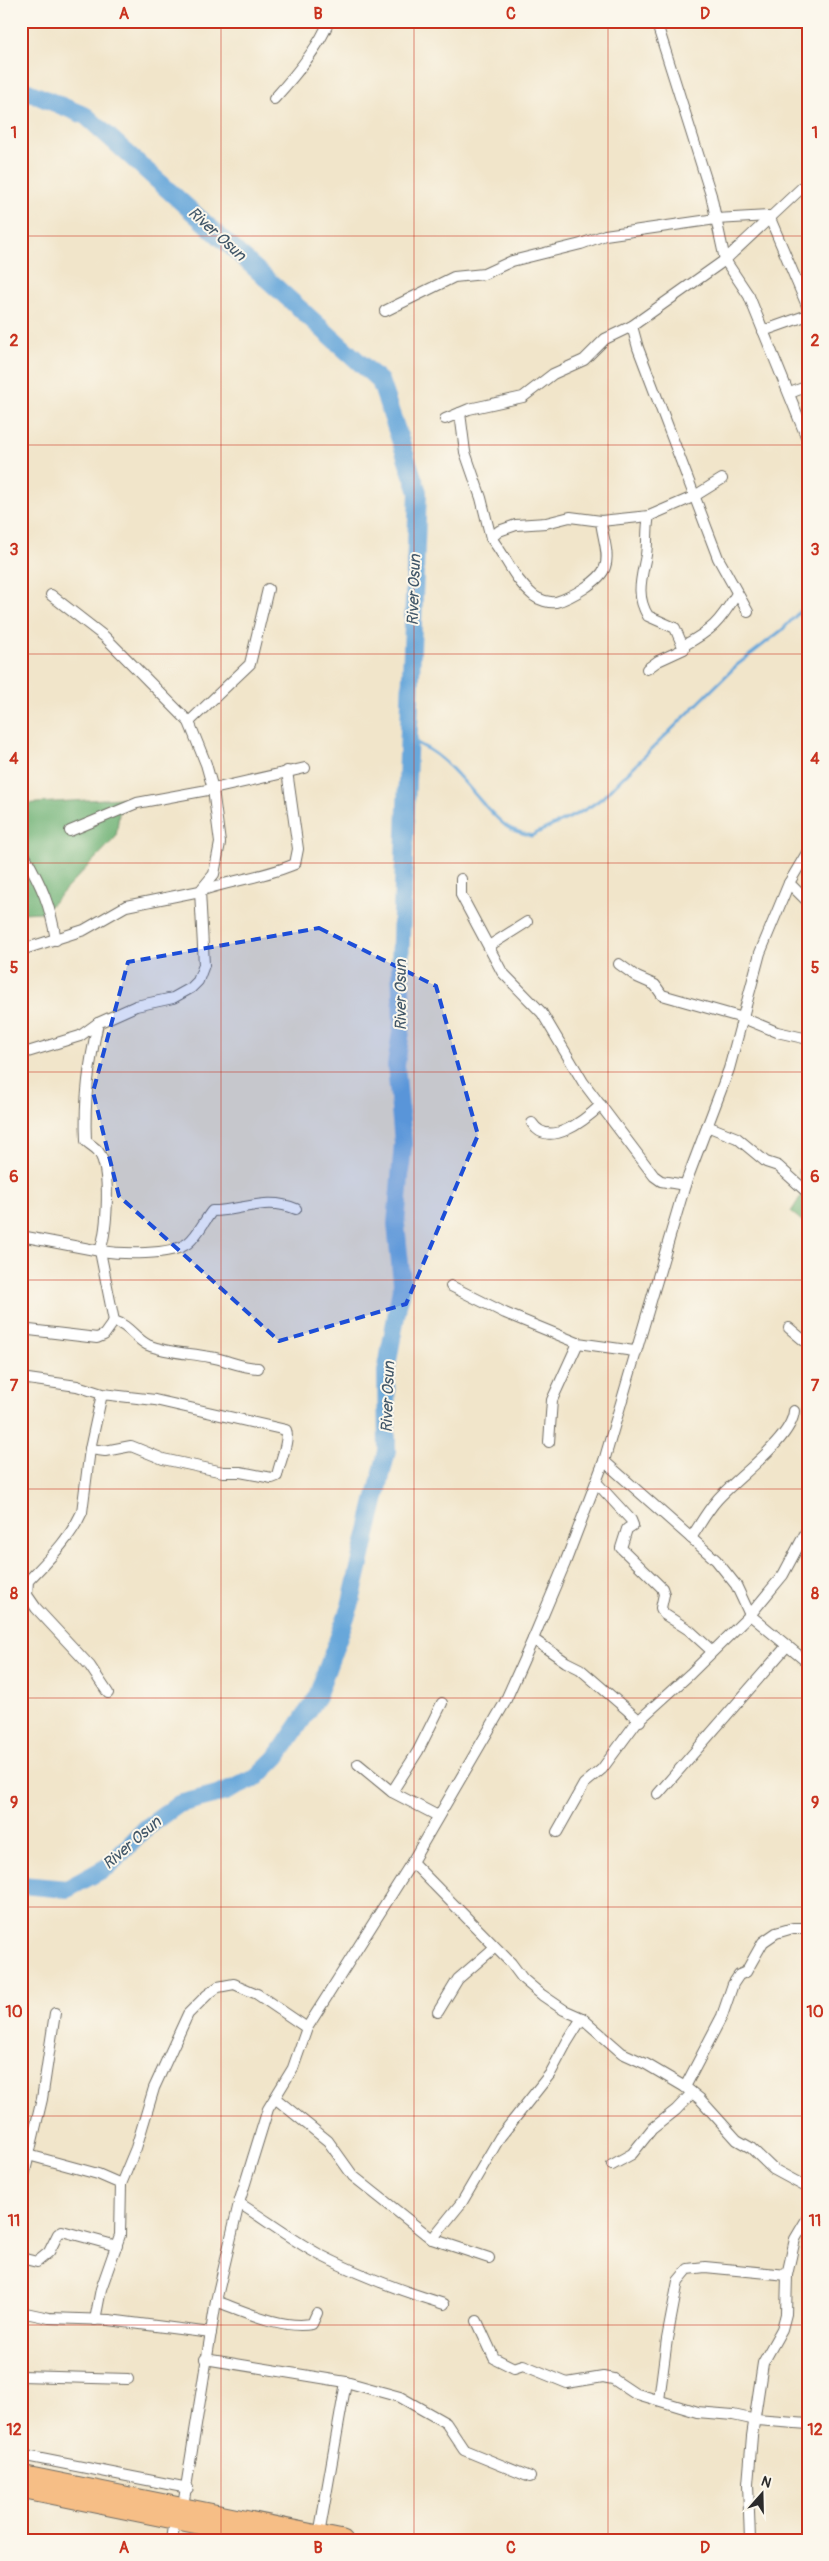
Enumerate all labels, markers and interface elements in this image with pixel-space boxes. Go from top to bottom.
text: A [119,4,130,24]
text: B [313,4,323,24]
text: C [506,4,516,24]
text: D [700,4,710,24]
text: 1 [11,123,17,143]
text: 1 [812,123,818,143]
water label: River Osun [184,203,251,266]
text: 2 [10,331,19,351]
text: 2 [811,331,820,351]
text: 3 [10,540,19,560]
text: 3 [811,540,820,560]
water label: River Osun [403,553,425,626]
text: 4 [9,749,19,769]
text: 4 [810,749,820,769]
text: 5 [10,958,19,978]
text: 5 [811,958,820,978]
water label: River Osun [391,959,411,1030]
text: 6 [9,1167,19,1187]
text: 6 [810,1167,820,1187]
water label: River Osun [377,1360,399,1433]
text: 7 [10,1376,19,1396]
text: 7 [811,1376,820,1396]
text: 8 [10,1584,18,1604]
text: 8 [811,1584,819,1604]
text: 9 [10,1793,18,1813]
text: 9 [811,1793,819,1813]
water label: River Osun [99,1812,166,1874]
text: 10 [5,2002,23,2022]
text: 10 [806,2002,824,2022]
text: 11 [8,2211,20,2231]
text: 11 [809,2211,821,2231]
text: 12 [6,2420,22,2440]
text: 12 [807,2420,823,2440]
north arrow [736,2468,786,2518]
text: N [759,2473,774,2492]
text: A [119,2538,130,2558]
text: B [313,2538,323,2558]
text: C [506,2538,516,2558]
text: D [700,2538,710,2558]

